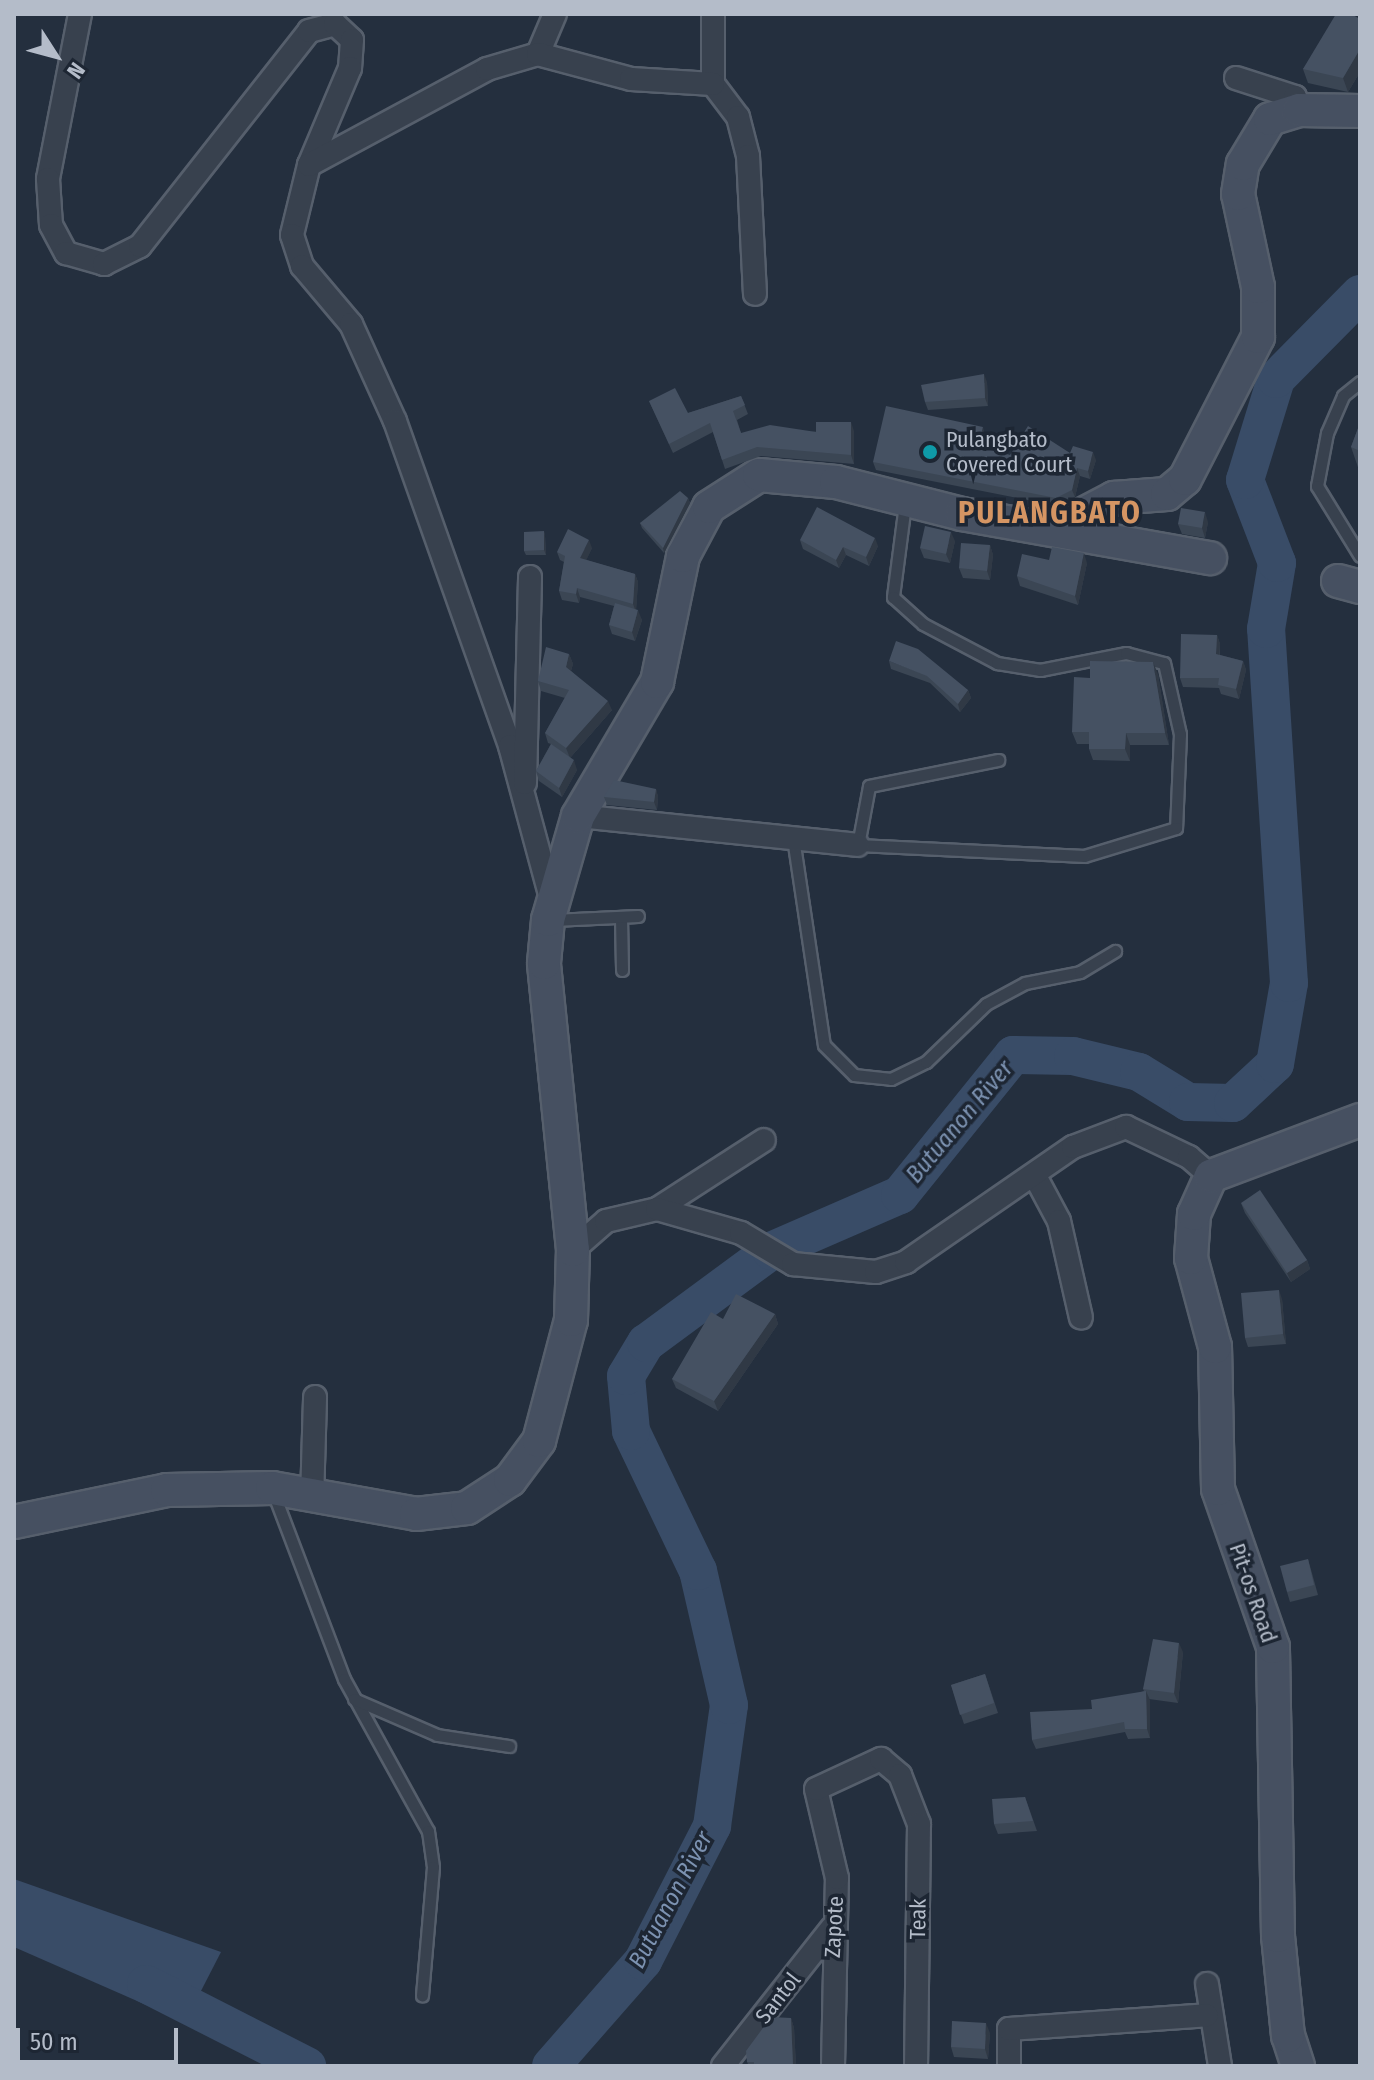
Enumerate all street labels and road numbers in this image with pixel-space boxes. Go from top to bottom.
street label: Pit-os Road [1224,1540,1282,1646]
street label: Zapote [819,1895,849,1959]
street label: Teak [904,1898,932,1940]
street label: Santol [750,1967,806,2029]

